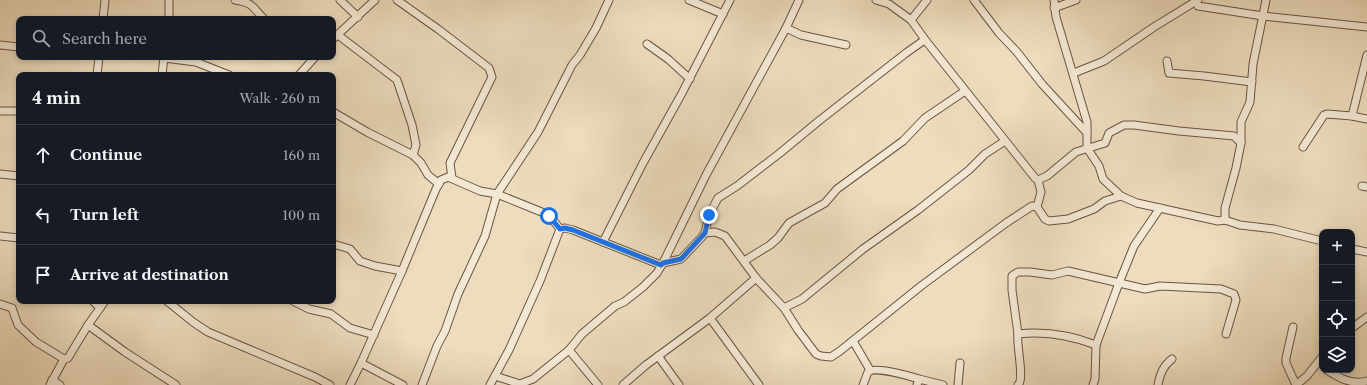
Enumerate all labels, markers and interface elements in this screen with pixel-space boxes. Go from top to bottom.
search box [16,16,336,60]
icon: search [30,27,52,49]
text: Search here [62,29,147,48]
text: 4 min [32,88,81,108]
text: Walk · 260 m [239,90,320,106]
icon: ahead [32,144,54,166]
text: Continue [70,145,142,164]
text: 160 m [283,147,320,163]
icon: left [32,204,54,226]
text: Turn left [70,205,139,224]
route end [700,206,718,224]
text: 100 m [282,207,320,223]
route start [540,207,558,225]
map controls [1319,229,1355,373]
button: + [1319,229,1355,265]
icon: arrive [32,264,54,286]
text: Arrive at destination [70,265,229,284]
button: − [1319,265,1355,301]
button: locate [1319,301,1355,337]
button: layers [1319,337,1355,373]

